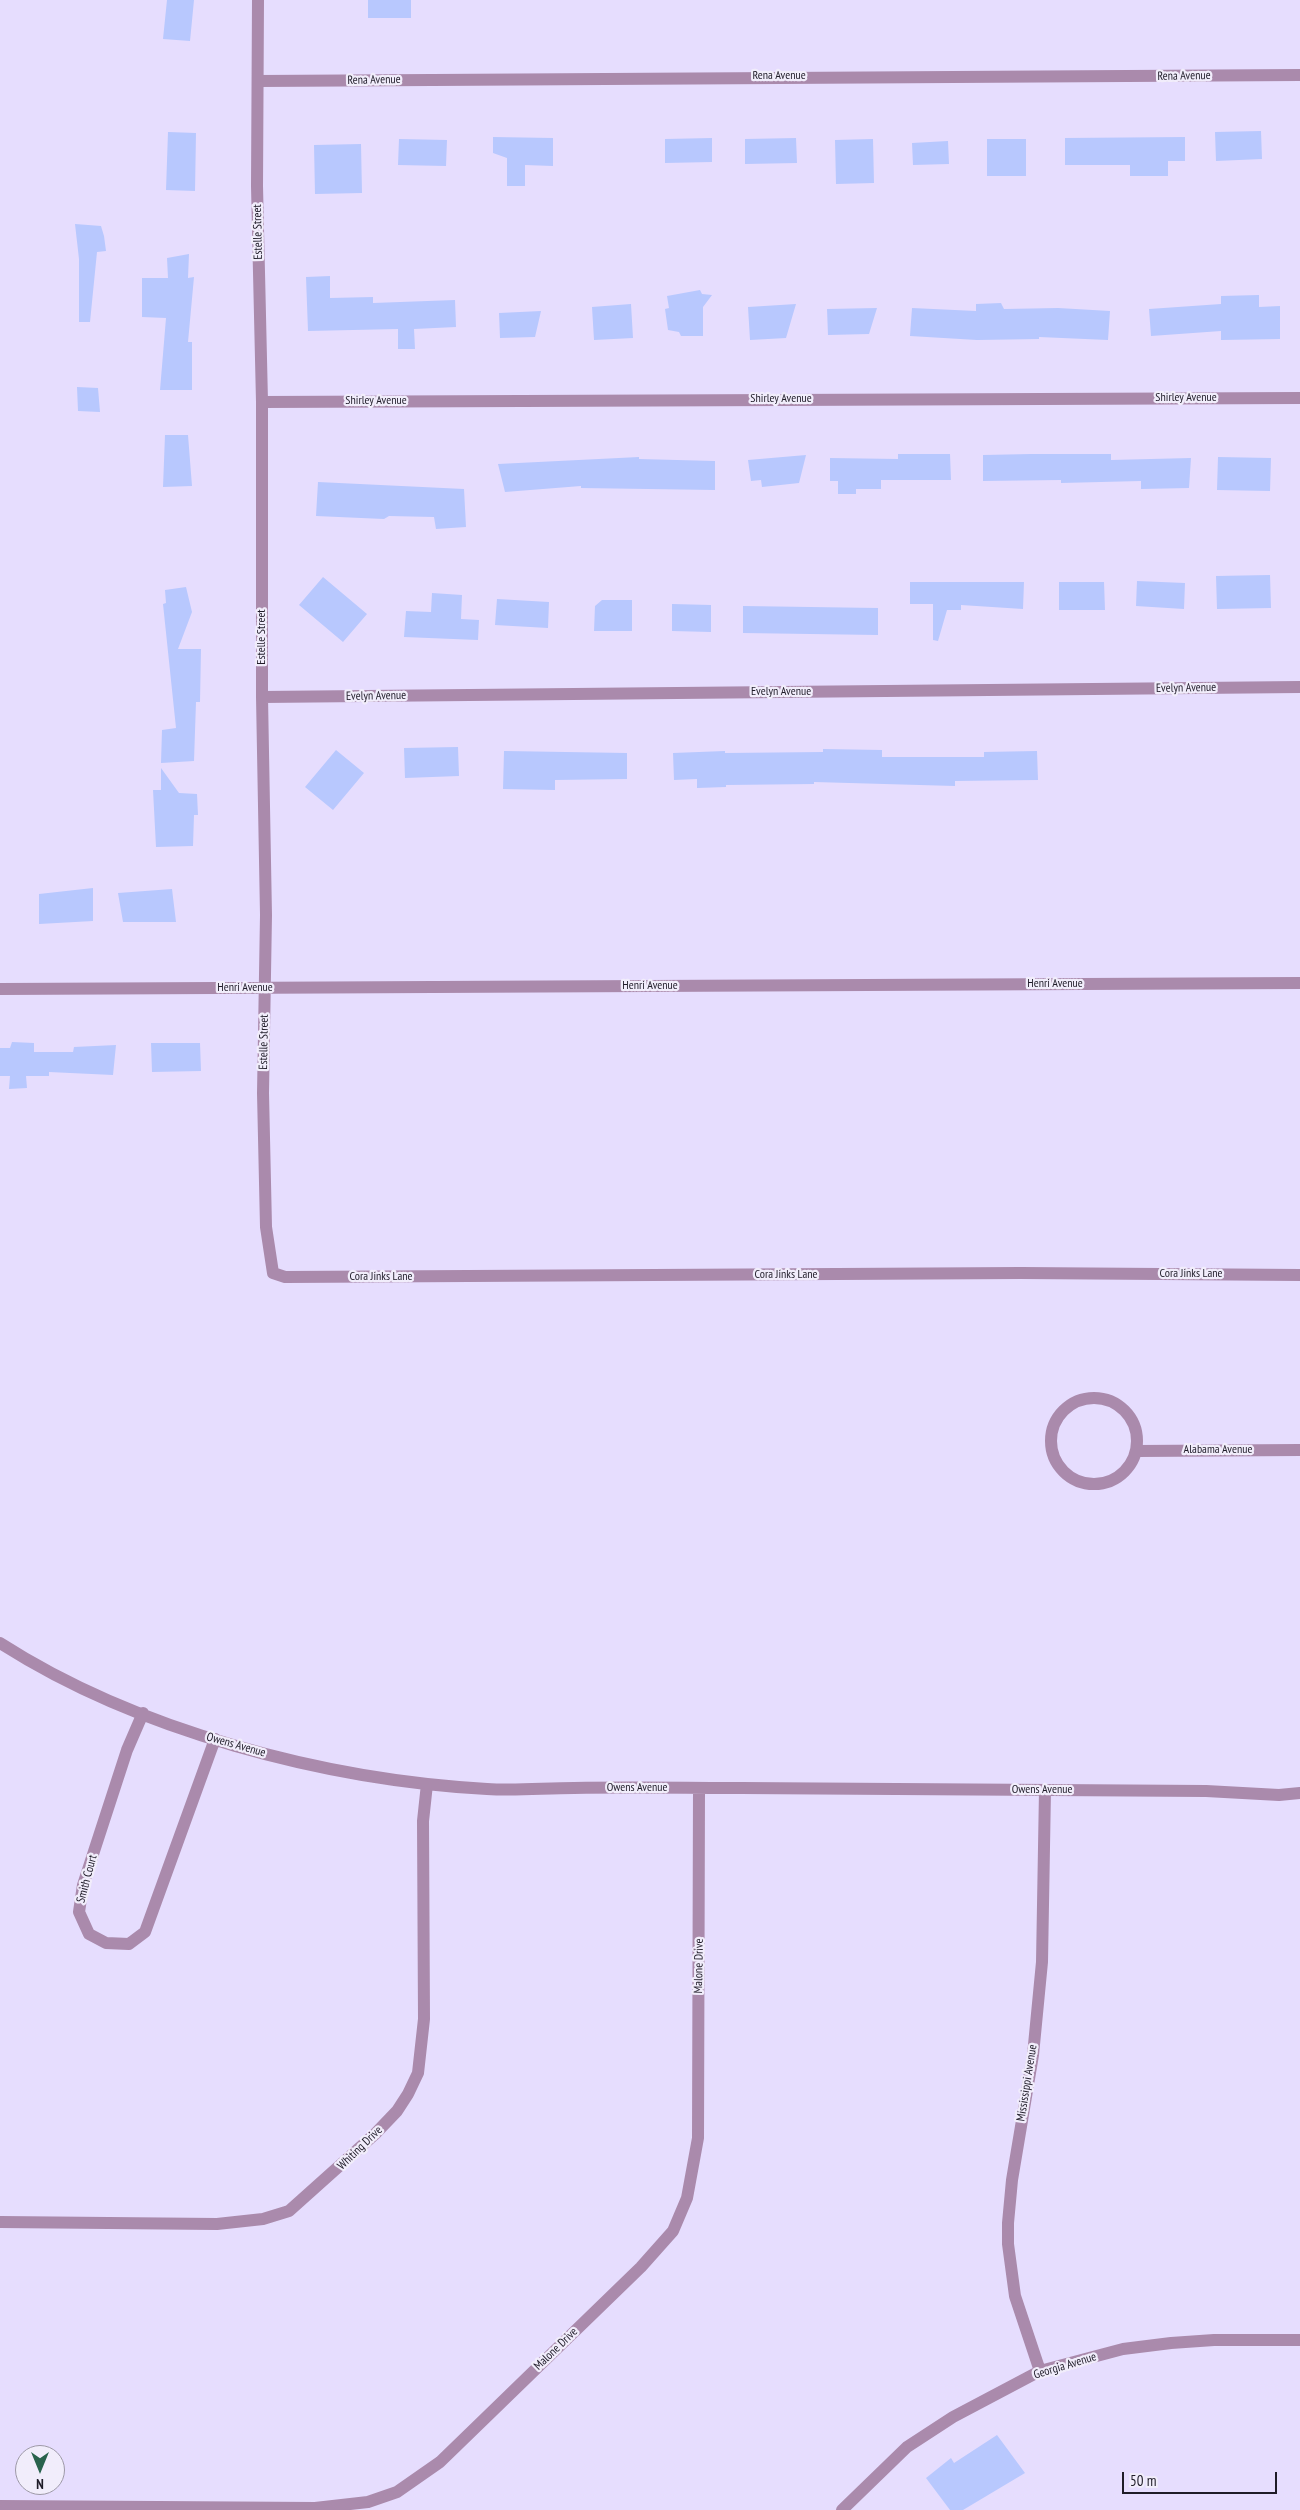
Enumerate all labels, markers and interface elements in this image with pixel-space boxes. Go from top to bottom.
street label: Rena Avenue [1157,68,1211,84]
street label: Rena Avenue [752,69,806,83]
street label: Rena Avenue [347,72,401,88]
street label: Estelle Street [250,204,266,260]
street label: Shirley Avenue [1155,391,1217,405]
street label: Shirley Avenue [750,392,812,406]
street label: Shirley Avenue [345,394,407,408]
street label: Estelle Street [255,609,269,665]
street label: Evelyn Avenue [1156,680,1216,696]
street label: Evelyn Avenue [751,685,811,699]
street label: Evelyn Avenue [346,688,406,704]
street label: Henri Avenue [1027,977,1083,991]
street label: Henri Avenue [622,979,678,993]
street label: Henri Avenue [217,981,273,995]
street label: Estelle Street [256,1014,272,1070]
street label: Cora Jinks Lane [1160,1267,1222,1281]
street label: Cora Jinks Lane [755,1268,817,1282]
street label: Cora Jinks Lane [350,1270,412,1284]
street label: Alabama Avenue [1184,1443,1252,1457]
street label: Owens Avenue [205,1730,267,1760]
street label: Owens Avenue [607,1781,667,1795]
street label: Owens Avenue [1012,1783,1072,1797]
street label: Smith Court [74,1853,100,1905]
street label: Malone Drive [691,1938,707,1994]
street label: Mississippi Avenue [1014,2044,1040,2122]
street label: Whiting Drive [335,2123,385,2173]
street label: Malone Drive [531,2325,581,2373]
street label: Georgia Avenue [1032,2350,1098,2382]
north arrow [15,2445,65,2495]
scale bar [1125,2462,1280,2494]
text: 50 m [1130,2471,1156,2490]
text: N [36,2475,44,2493]

